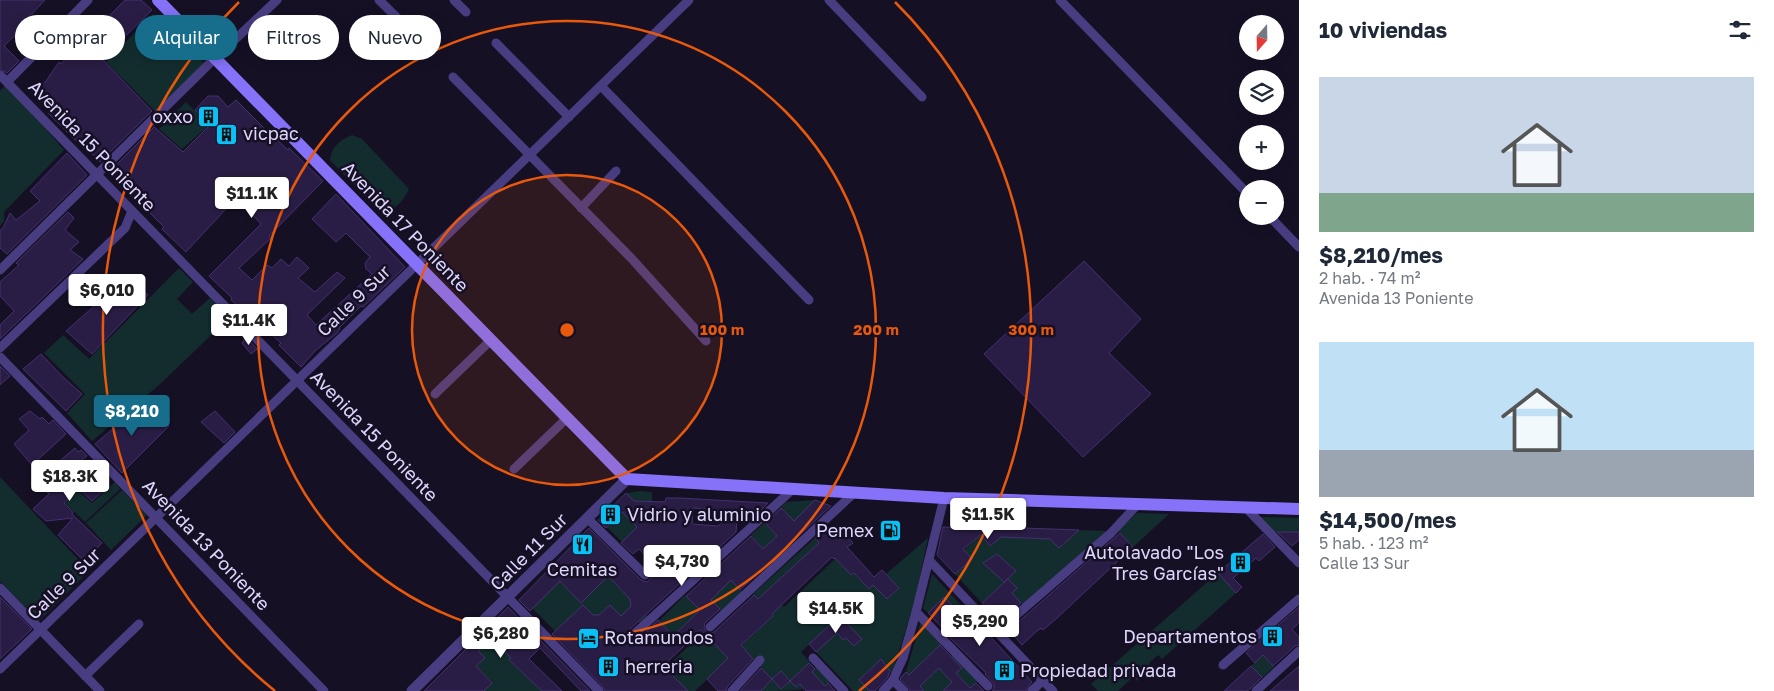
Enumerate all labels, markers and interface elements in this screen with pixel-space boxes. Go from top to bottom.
chip: Comprar [15,15,125,60]
chip: Alquilar [135,15,238,60]
chip: Filtros [248,15,339,60]
chip: Nuevo [349,15,441,60]
north arrow [1239,15,1284,60]
map controls [1239,15,1284,225]
icon: filters [1726,16,1754,44]
text: 10 viviendas [1319,17,1447,43]
button: layers [1239,70,1284,115]
street label: Avenida 15 Poniente [24,75,161,215]
place label: oxxo [152,105,193,127]
building icon: oxxo [197,105,221,129]
icon: home [1492,110,1582,200]
building icon: vicpac [215,122,239,146]
place label: vicpac [243,122,299,144]
button: + [1239,125,1284,170]
street label: Avenida 17 Poniente [338,157,474,296]
pin: $11.1K [211,176,293,219]
button: − [1239,180,1284,225]
text: $11.1K [226,183,278,203]
text: $8,210/mes [1319,242,1443,268]
street label: Calle 9 Sur [312,260,395,341]
text: 2 hab. · 74 m² [1319,268,1420,288]
pin: $6,010 [66,274,148,316]
text: $6,010 [79,280,135,300]
text: Avenida 13 Poniente [1319,288,1474,308]
pin: $11.4K [208,304,290,346]
text: $11.4K [222,310,276,330]
text: 100 m [700,320,744,338]
text: 200 m [853,320,899,338]
text: 300 m [1008,320,1054,338]
centre of rings [558,321,576,339]
street label: Avenida 15 Poniente [306,365,443,505]
icon: home [1492,375,1582,465]
pin: $8,210 [91,394,173,437]
text: $8,210 [105,401,159,421]
pin: $18.3K [29,460,111,502]
text: $18.3K [42,466,98,486]
street label: Avenida 13 Poniente [138,474,275,614]
pin: $11.5K [947,498,1029,540]
building icon: Vidrio y aluminio [599,503,623,527]
place label: Vidrio y aluminio [627,503,771,525]
text: $11.5K [961,504,1015,524]
text: $14,500/mes [1319,507,1456,533]
street label: Calle 11 Sur [485,508,571,594]
place label: Pemex [816,519,874,541]
fuel station icon: Pemex [878,519,902,543]
restaurant icon: Cemitas [570,533,594,557]
text: 5 hab. · 123 m² [1319,533,1429,553]
place label: Autolavado "Los Tres Garcías" [1084,541,1224,584]
street label: Calle 9 Sur [22,543,105,624]
pin: $4,730 [641,544,723,587]
text: $4,730 [655,551,709,571]
building icon: Autolavado "Los Tres Garcías" [1228,551,1252,575]
text: Calle 13 Sur [1319,553,1410,573]
place label: Cemitas [547,558,617,580]
pin: $14.5K [795,592,877,634]
text: $14.5K [808,598,864,618]
pin: $5,290 [939,604,1021,647]
text: $5,290 [952,611,1008,631]
pin: $6,280 [460,616,542,659]
text: $6,280 [473,623,529,643]
place label: Departamentos [1123,625,1257,647]
building icon: Departamentos [1261,625,1285,649]
hotel icon: Rotamundos [576,626,600,650]
place label: Rotamundos [604,626,714,648]
building icon: herreria [597,655,621,679]
place label: herreria [625,655,693,677]
building icon: Propiedad privada [992,659,1016,683]
place label: Propiedad privada [1020,659,1176,681]

